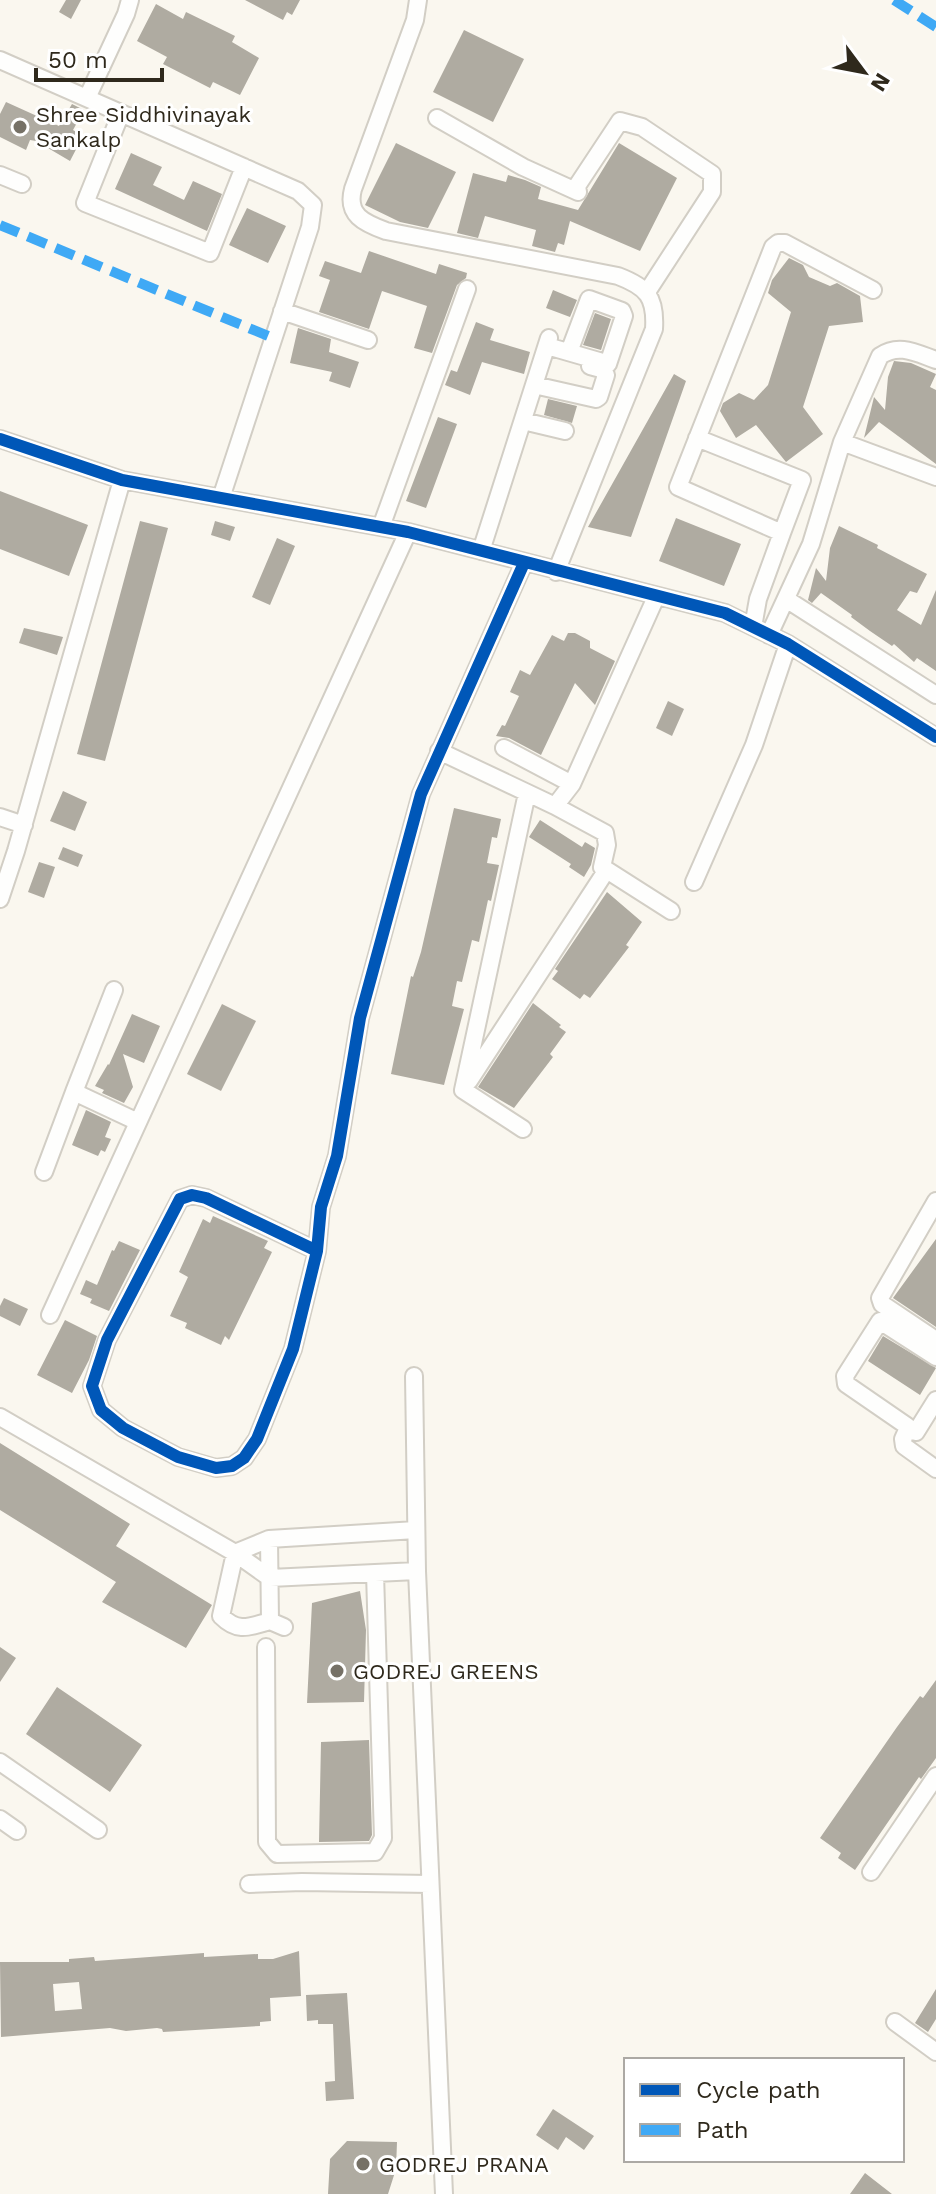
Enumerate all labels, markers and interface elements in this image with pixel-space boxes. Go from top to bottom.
scale bar [36,32,162,82]
north arrow [824,32,904,112]
text: 50 m [48,46,108,74]
text: N [866,69,895,96]
place label: Shree Siddhivinayak Sankalp [36,102,251,152]
marker: Shree Siddhivinayak Sankalp [11,118,29,136]
place label: GODREJ GREENS [353,1659,539,1684]
marker: GODREJ GREENS [328,1662,346,1680]
legend [624,2058,904,2162]
text: Cycle path [696,2076,821,2104]
text: Path [696,2116,749,2144]
place label: GODREJ PRANA [379,2152,549,2177]
marker: GODREJ PRANA [354,2155,372,2173]

